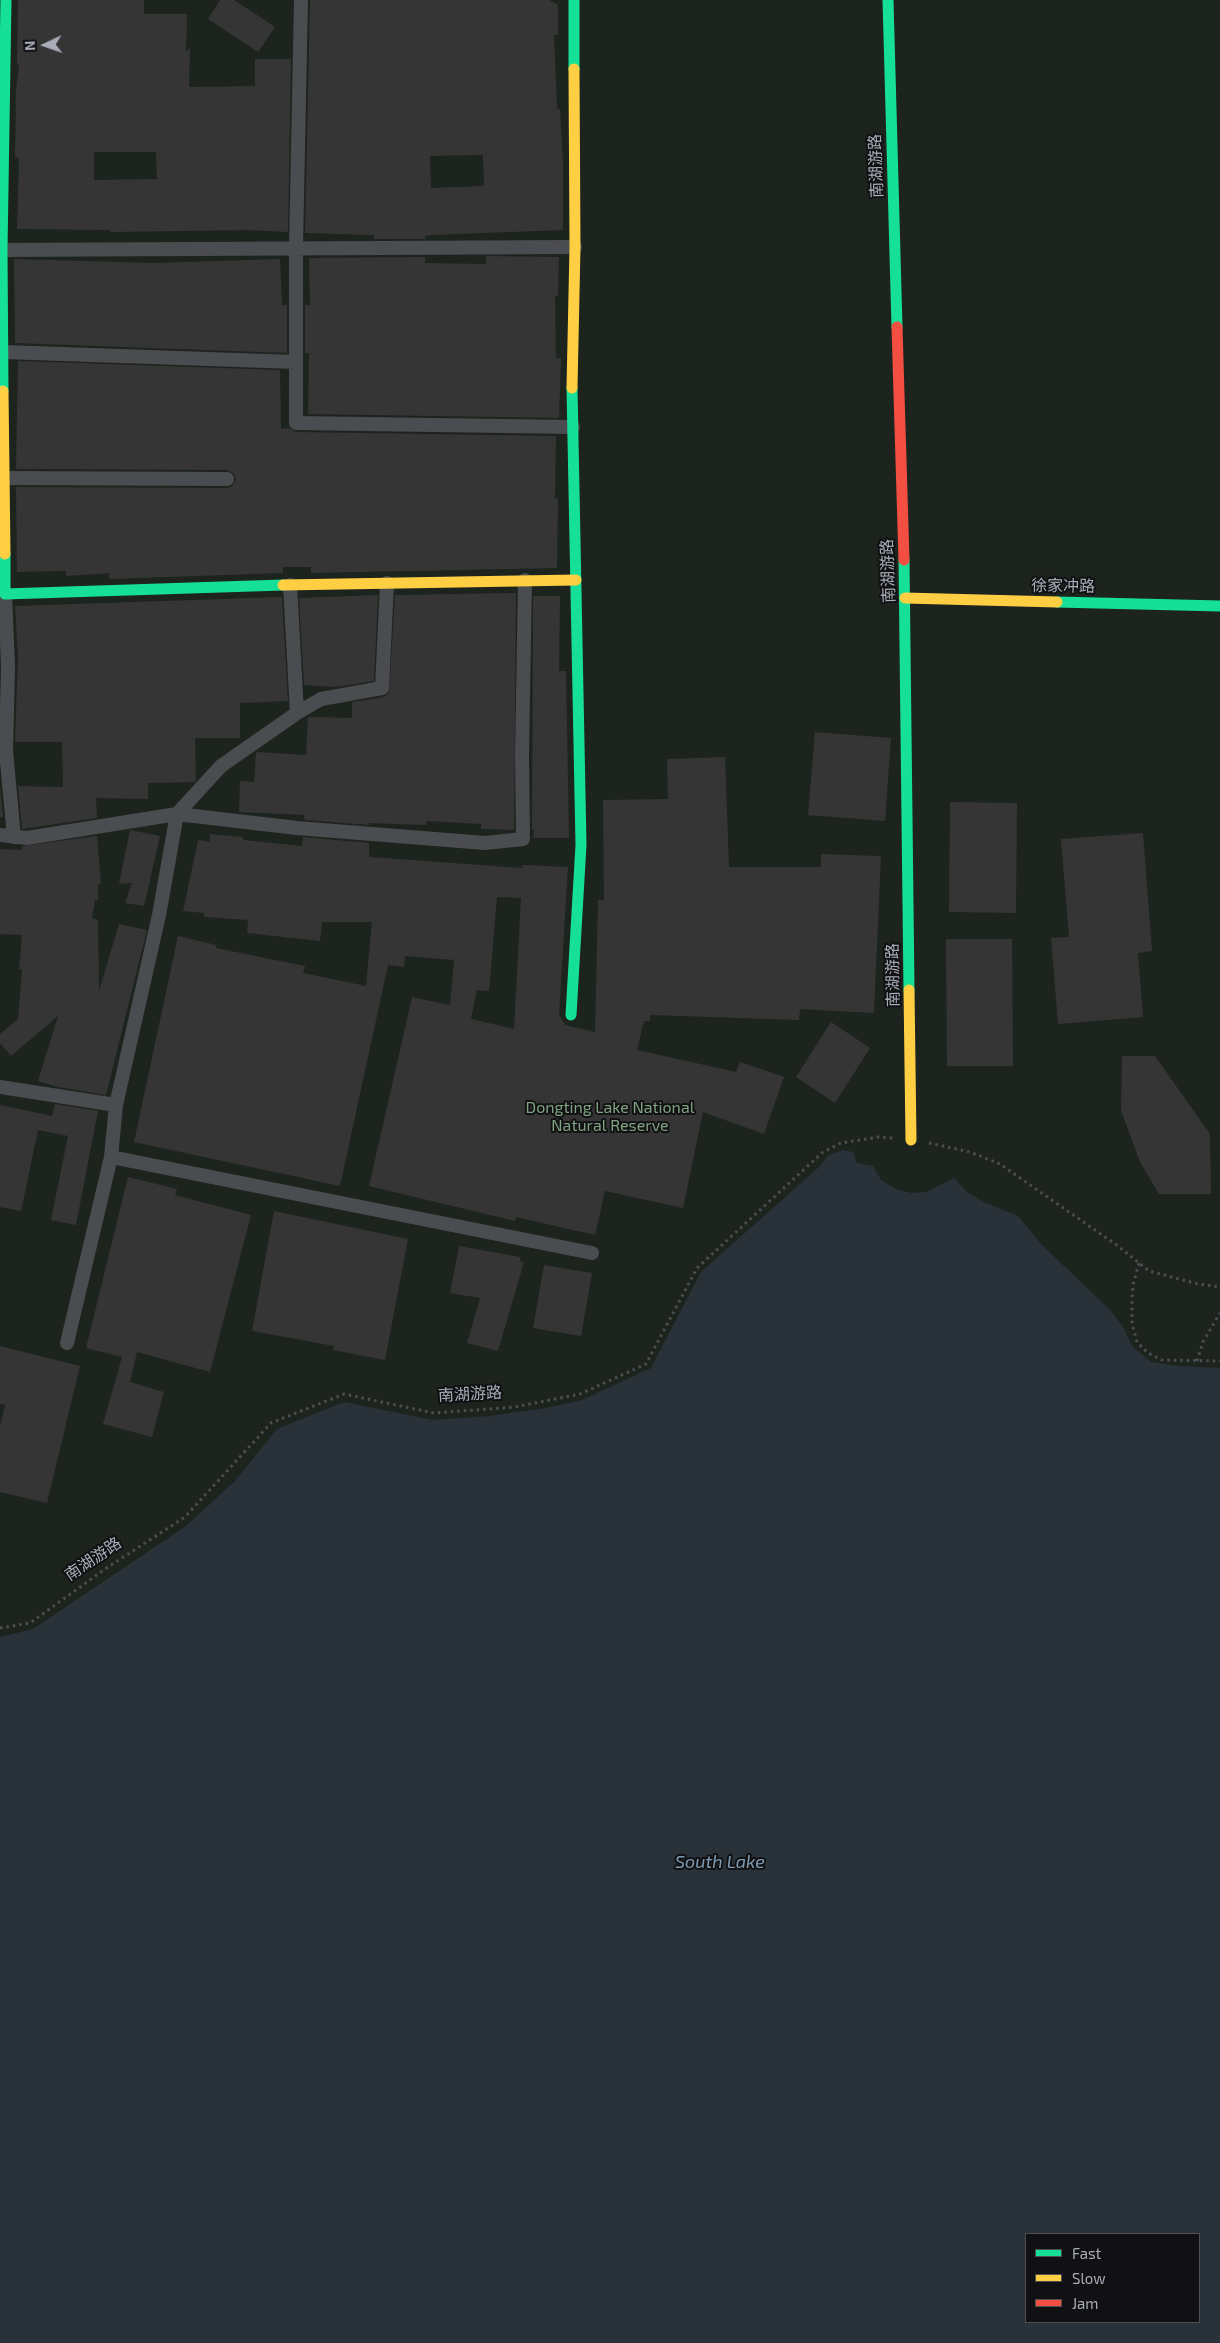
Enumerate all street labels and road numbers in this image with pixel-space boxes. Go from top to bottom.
street label: 南湖游路 [865,134,887,198]
street label: 南湖游路 [877,539,899,603]
street label: 徐家冲路 [1031,576,1095,596]
street label: 南湖游路 [883,943,903,1007]
street label: 南湖游路 [438,1383,502,1405]
street label: 南湖游路 [61,1533,125,1585]

